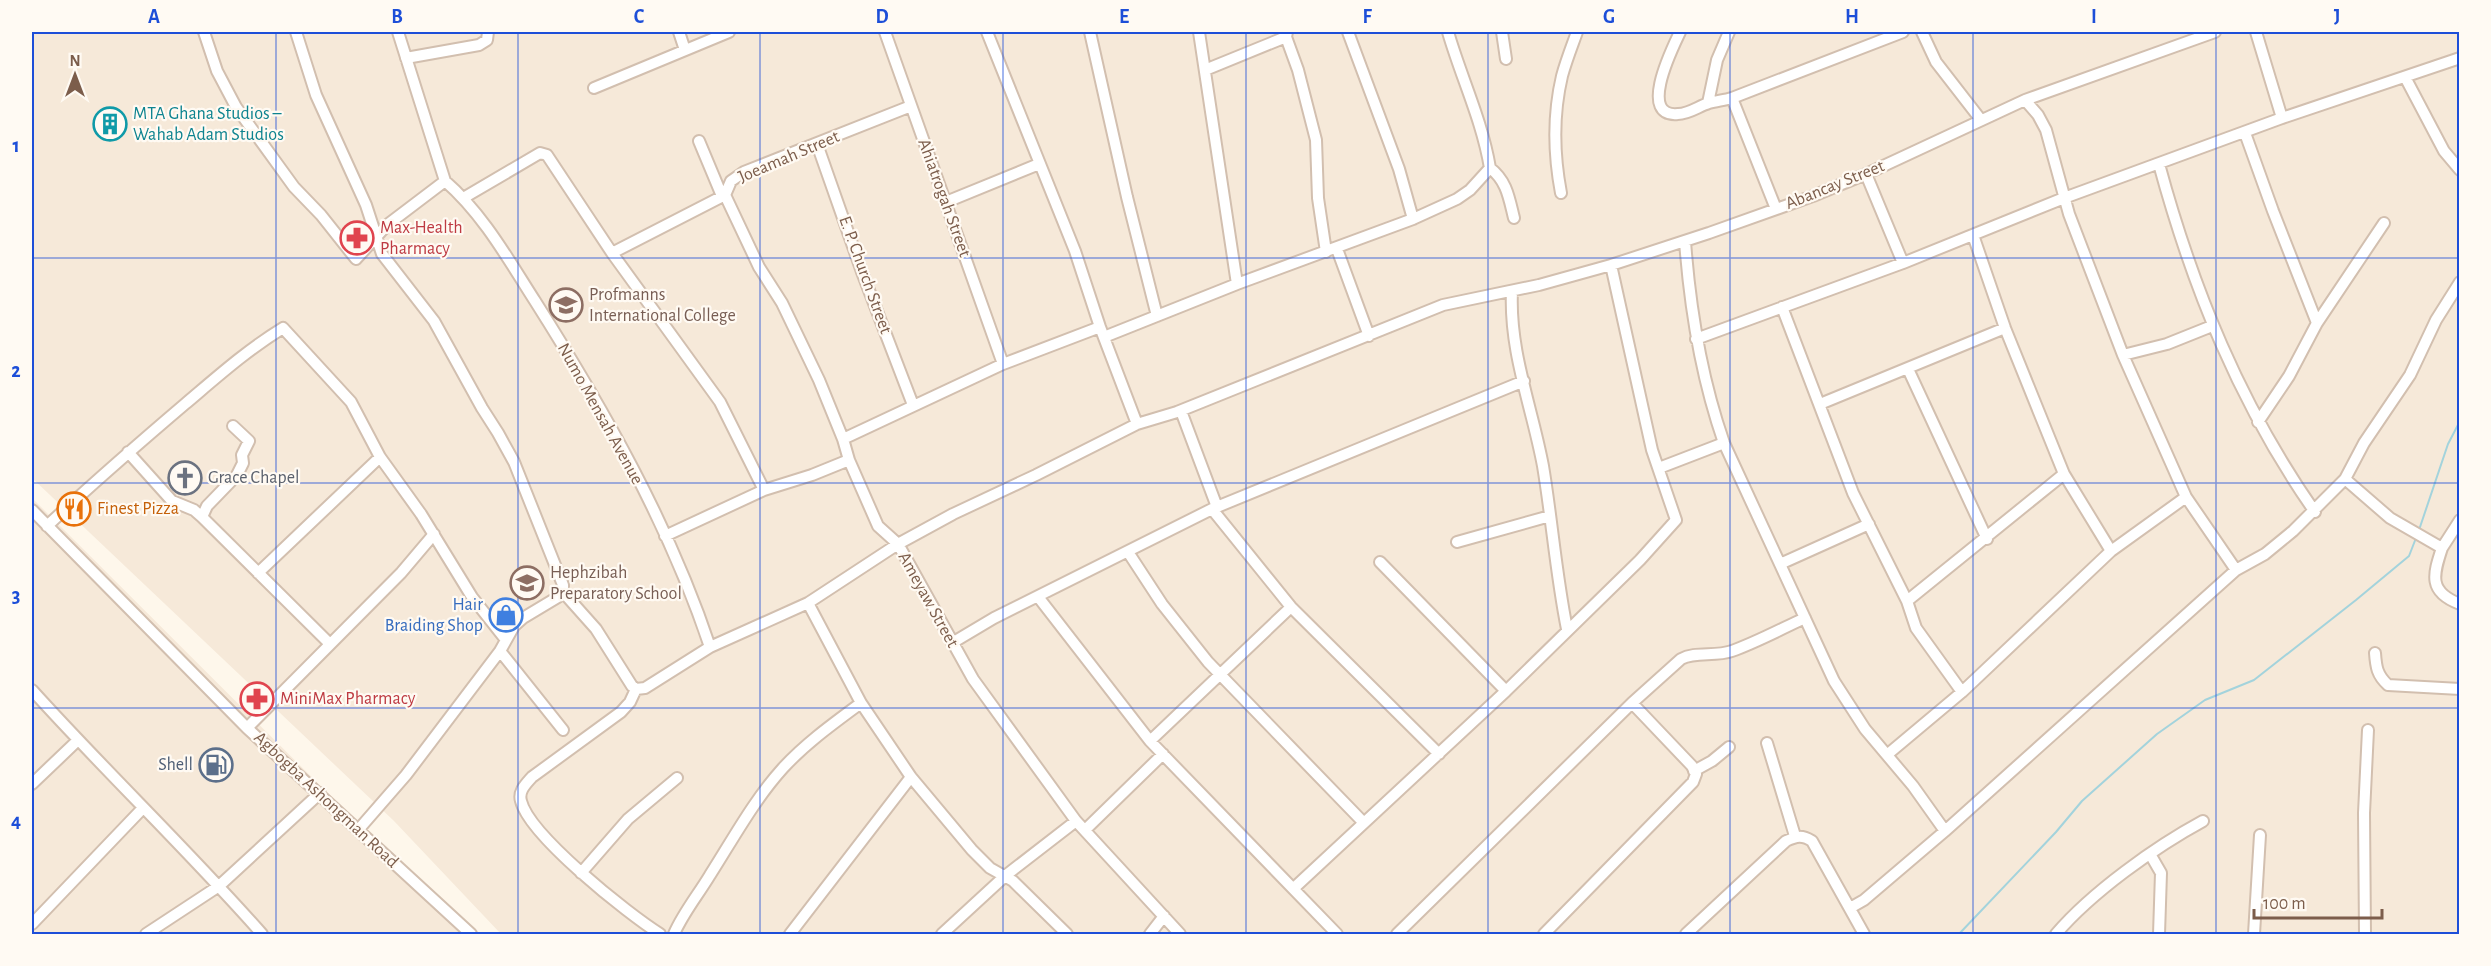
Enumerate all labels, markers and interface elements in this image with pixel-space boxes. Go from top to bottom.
text: A [148,7,160,27]
text: B [391,7,403,27]
text: C [634,7,645,27]
text: D [875,7,889,27]
text: E [1119,7,1129,27]
text: F [1362,7,1372,27]
text: G [1603,7,1615,27]
text: H [1845,7,1859,27]
text: I [2091,7,2097,27]
text: J [2334,7,2340,27]
north arrow [45,45,105,105]
text: N [69,53,81,69]
place label: MTA Ghana Studios – Wahab Adam Studios [133,105,284,144]
building icon: MTA Ghana Studios – Wahab Adam Studios [92,106,128,142]
street label: Joeamah Street [736,128,842,186]
text: 1 [12,136,20,156]
street label: Ahiatrogah Street [914,136,974,260]
street label: Abancay Street [1783,157,1887,213]
street label: E. P. Church Street [835,214,895,337]
place label: Max-Health Pharmacy [380,219,463,258]
pharmacy icon: Max-Health Pharmacy [339,220,375,256]
place label: Profmanns International College [589,286,736,325]
school or university icon: Profmanns International College [548,287,584,323]
street label: Numo Mensah Avenue [554,340,646,488]
text: 2 [11,361,21,381]
church icon: Grace Chapel [167,460,203,496]
place label: Grace Chapel [208,469,300,487]
restaurant icon: Finest Pizza [56,491,92,527]
place label: Finest Pizza [97,500,179,518]
street label: Ameyaw Street [894,549,962,651]
place label: Hephzibah Preparatory School [550,564,682,603]
school or university icon: Hephzibah Preparatory School [509,565,545,601]
text: 3 [12,586,20,606]
place label: Hair Braiding Shop [385,596,483,635]
shop icon: Hair Braiding Shop [488,597,524,633]
pharmacy icon: MiniMax Pharmacy [239,681,275,717]
place label: MiniMax Pharmacy [280,690,416,708]
street label: Agbogba Ashongman Road [250,729,402,871]
fuel station icon: Shell [198,747,234,783]
place label: Shell [158,756,193,774]
text: 4 [11,811,21,831]
scale bar [2254,882,2382,920]
text: 100 m [2263,895,2306,913]

